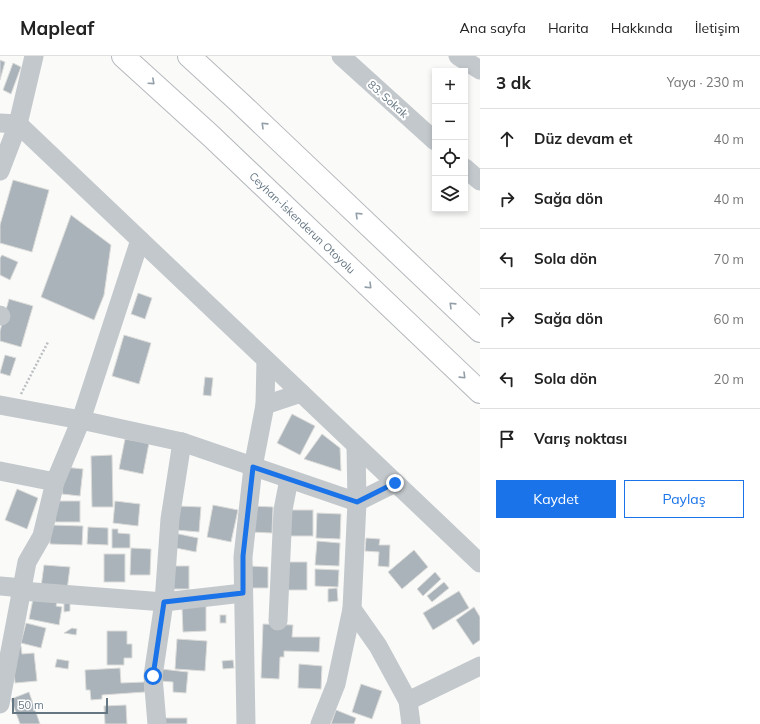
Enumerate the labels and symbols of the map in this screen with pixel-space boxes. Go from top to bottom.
one-way arrow [147,77,155,85]
street label: 83. Sokak [365,77,411,121]
one-way arrow [261,122,269,130]
street label: Ceyhan-İskenderun Otoyolu [246,169,358,277]
one-way arrow [355,212,363,220]
one-way arrow [364,281,372,289]
one-way arrow [449,302,457,309]
one-way arrow [458,371,466,379]
route end [386,474,404,492]
route start [144,667,162,685]
scale bar [12,696,108,715]

